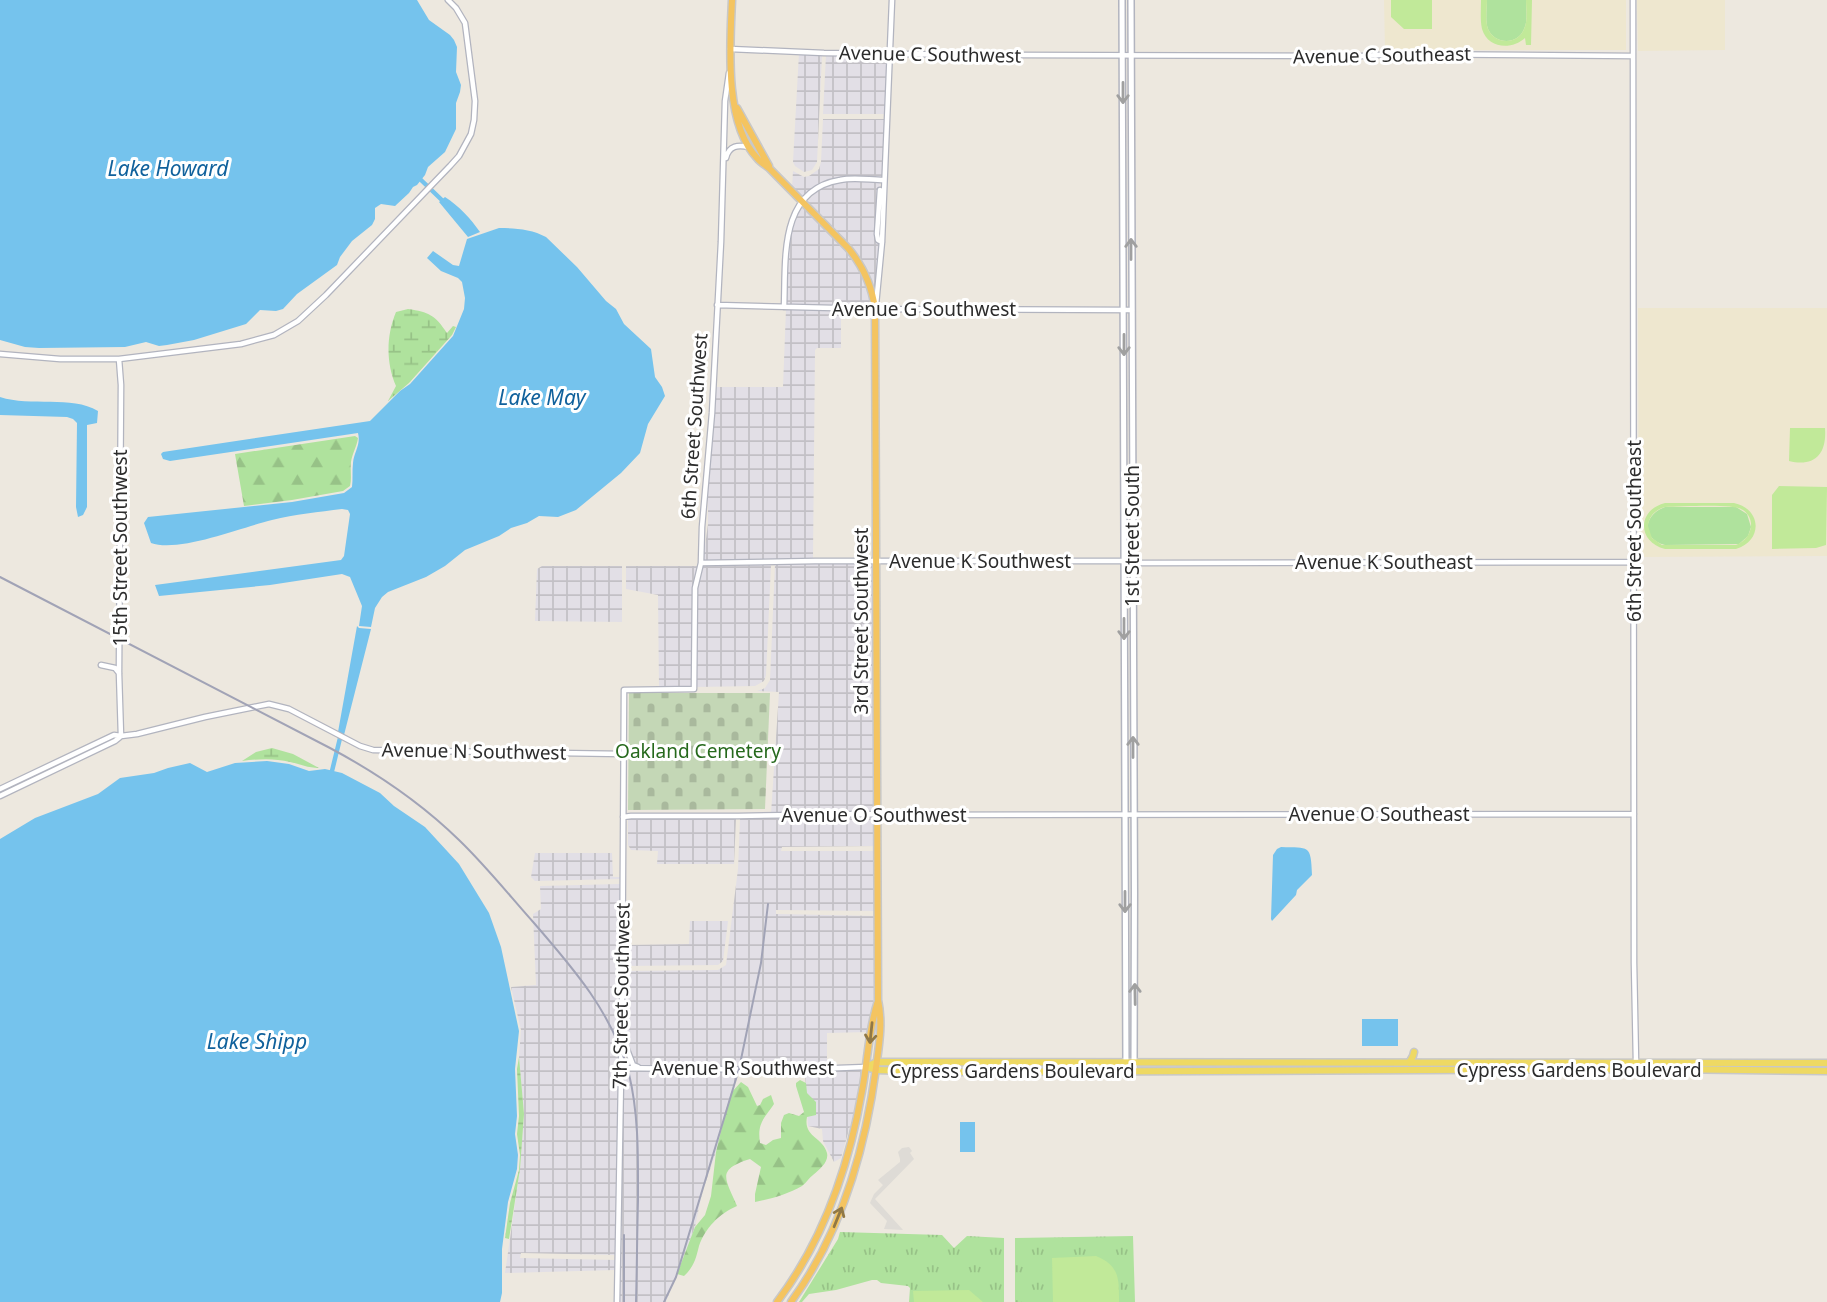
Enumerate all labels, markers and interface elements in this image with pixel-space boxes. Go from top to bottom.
street label: Avenue C Southwest [839,39,1022,69]
street label: Avenue C Southeast [1293,40,1471,70]
one-way arrow [1116,81,1130,104]
water label: Lake Howard [108,154,229,182]
one-way arrow [1125,238,1138,261]
street label: Avenue G Southwest [832,296,1016,322]
street label: 6th Street Southwest [675,332,713,520]
one-way arrow [1117,333,1131,356]
water label: Lake May [498,383,587,411]
street label: 6th Street Southeast [1621,440,1647,622]
street label: 15th Street Southwest [107,449,133,647]
street label: 1st Street South [1119,465,1145,607]
street label: 3rd Street Southwest [848,527,874,714]
street label: Avenue K Southwest [889,548,1071,574]
street label: Avenue K Southeast [1295,549,1473,575]
one-way arrow [1117,618,1131,641]
street label: Avenue N Southwest [381,736,567,766]
one-way arrow [1126,736,1140,759]
park label: Oakland Cemetery [615,738,781,764]
street label: Avenue O Southeast [1288,801,1470,827]
street label: Avenue O Southwest [781,802,967,828]
one-way arrow [1118,891,1132,914]
street label: 7th Street Southwest [606,903,636,1089]
one-way arrow [1128,983,1142,1006]
one-way arrow [864,1021,877,1044]
water label: Lake Shipp [207,1027,307,1055]
street label: Avenue R Southwest [652,1055,834,1081]
street label: Cypress Gardens Boulevard [1456,1057,1702,1083]
street label: Cypress Gardens Boulevard [889,1058,1135,1084]
one-way arrow [833,1207,846,1228]

